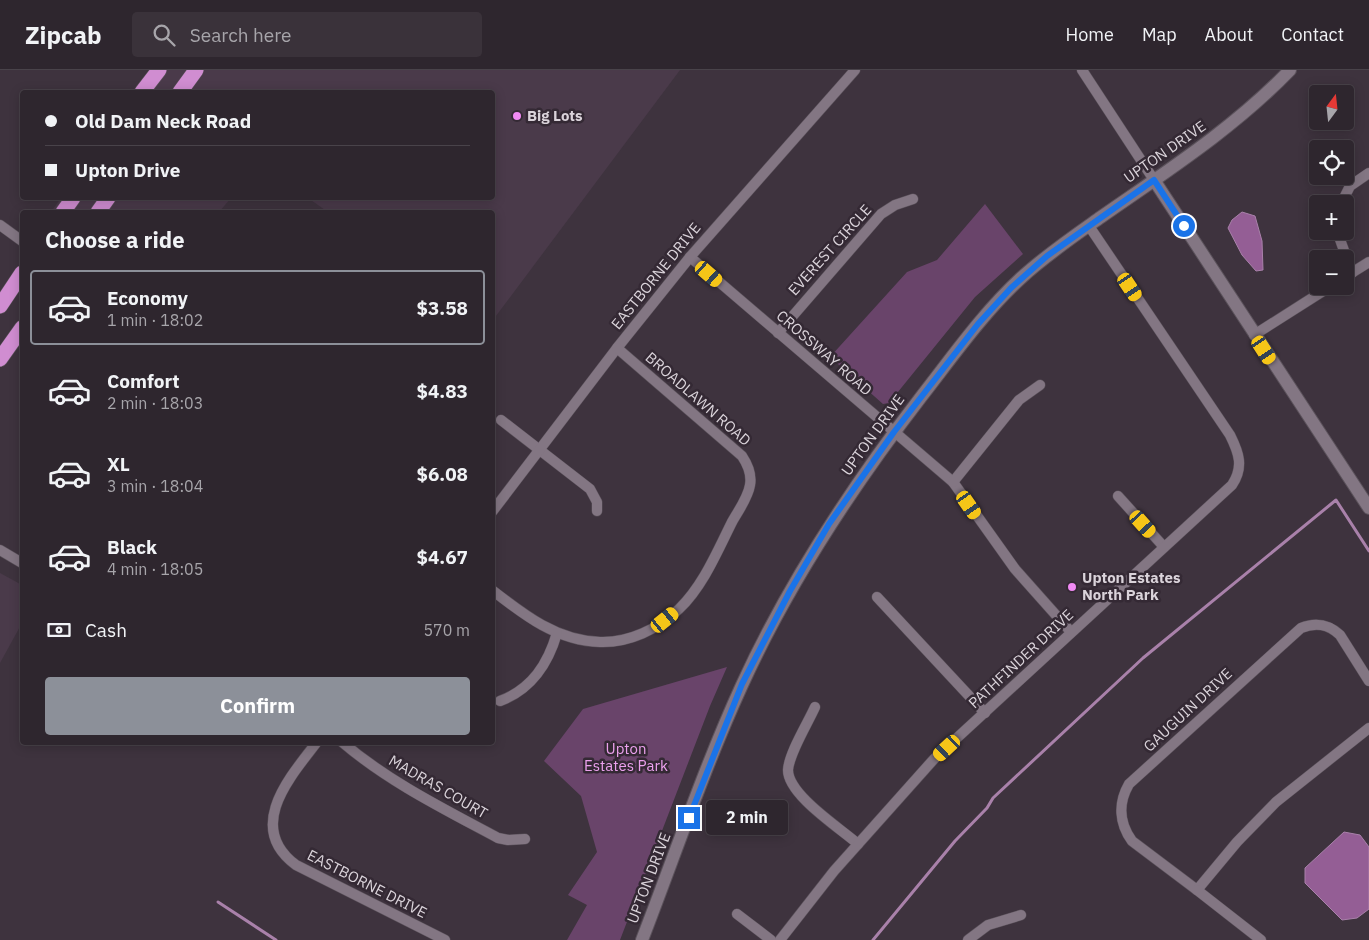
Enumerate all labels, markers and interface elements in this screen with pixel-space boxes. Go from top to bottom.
search box [132,12,482,57]
text: Zipcab [25,19,102,51]
icon: search [150,21,178,49]
text: Search here [190,23,292,47]
text: Home [1066,23,1114,46]
text: Map [1142,23,1177,46]
text: About [1205,23,1253,46]
text: Contact [1281,23,1344,46]
north arrow [1309,85,1354,130]
map controls [1309,85,1354,295]
place label: Big Lots [527,106,583,125]
text: Old Dam Neck Road [75,109,251,133]
marker: Big Lots [511,110,523,122]
street label: UPTON DRIVE [1120,116,1209,187]
button: locate [1309,140,1354,185]
text: Upton Drive [75,158,180,182]
button: + [1309,195,1354,240]
street label: EVEREST CIRCLE [784,200,875,299]
route start [1173,215,1195,237]
street label: EASTBORNE DRIVE [607,218,705,333]
text: Choose a ride [45,225,185,254]
button: − [1309,250,1354,295]
car [692,258,725,290]
car [1115,270,1144,304]
icon: car [47,285,92,330]
text: Economy [107,286,188,310]
text: $3.58 [416,296,468,320]
street label: CROSSWAY ROAD [773,306,876,399]
text: 1 min · 18:02 [107,310,203,330]
car [1249,333,1278,367]
street label: BROADLAWN ROAD [642,348,755,450]
icon: car [47,368,92,413]
text: Comfort [107,369,180,393]
text: $4.83 [416,379,468,403]
street label: UPTON DRIVE [837,390,908,479]
text: 2 min · 18:03 [107,393,203,413]
icon: car [47,451,92,496]
text: XL [107,452,130,476]
text: $6.08 [416,462,468,486]
text: 3 min · 18:04 [107,476,203,496]
car [954,488,983,522]
car [1127,508,1158,540]
icon: car [47,534,92,579]
text: Black [107,535,157,559]
text: $4.67 [416,545,468,569]
text: 4 min · 18:05 [107,559,203,579]
place label: Upton Estates North Park [1082,568,1181,604]
marker: Upton Estates North Park [1066,581,1078,593]
car [648,605,681,635]
street label: PATHFINDER DRIVE [964,605,1077,712]
icon: cash [45,616,73,644]
text: Cash [85,618,127,642]
text: 570 m [423,620,470,640]
street label: GAUGUIN DRIVE [1139,664,1236,756]
button: Confirm [45,677,470,735]
car [930,732,963,764]
park label: Upton Estates Park [584,739,668,775]
street label: MADRAS COURT [385,751,491,823]
callout: 2 min [706,800,789,836]
route end [678,807,700,829]
text: 2 min [726,807,768,827]
street label: UPTON DRIVE [622,830,675,926]
street label: EASTBORNE DRIVE [304,845,430,922]

